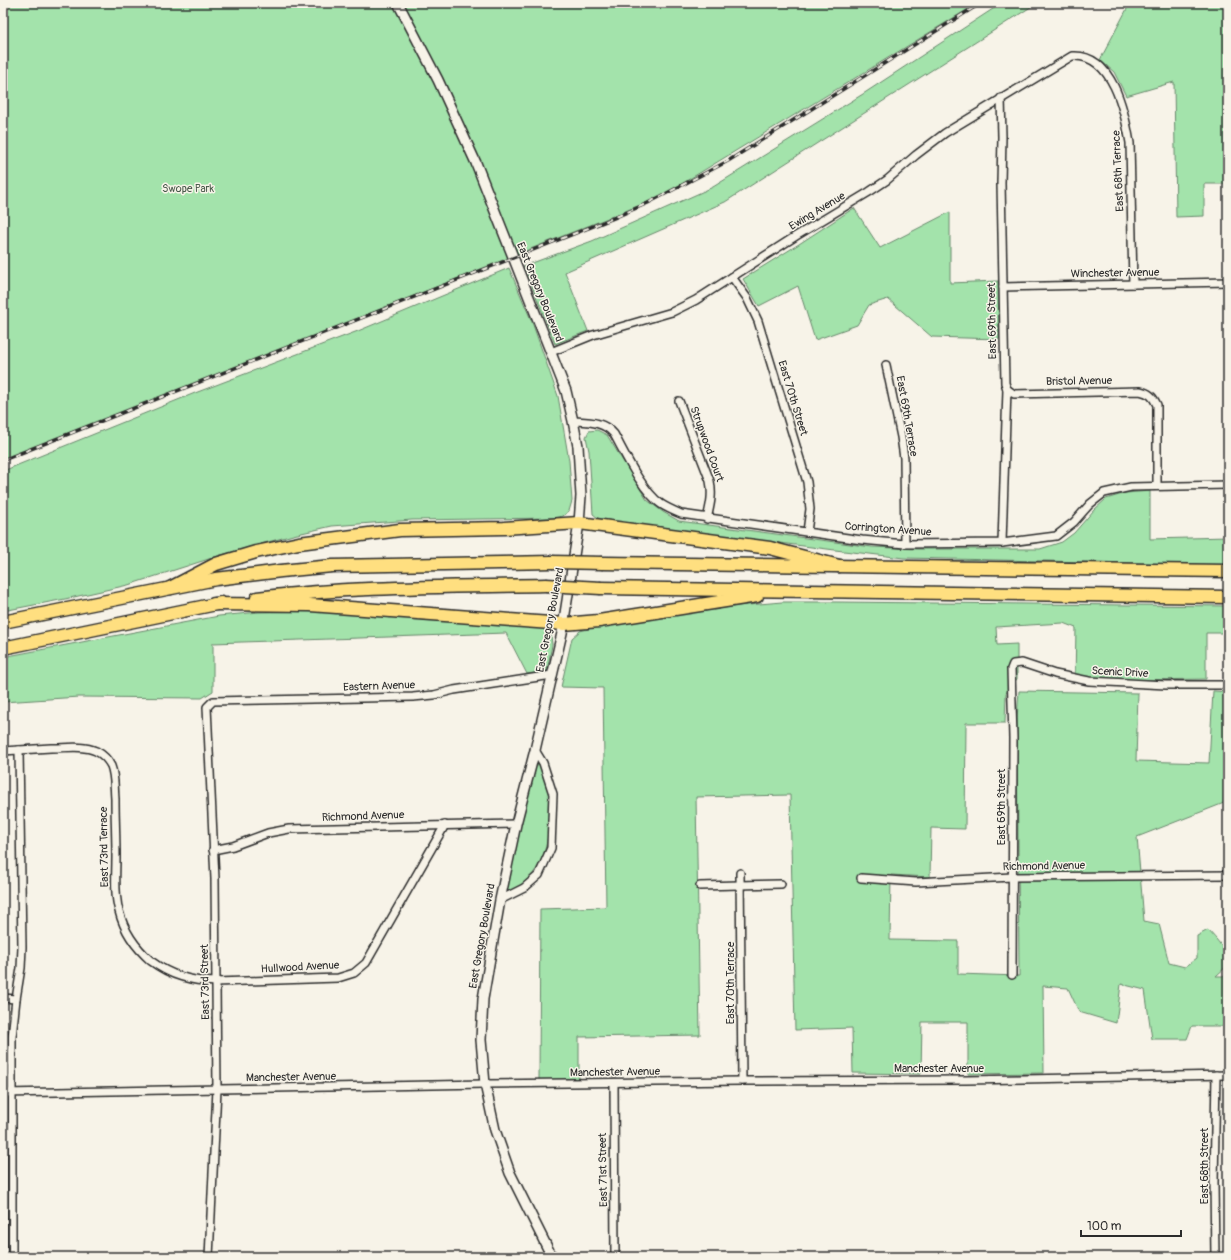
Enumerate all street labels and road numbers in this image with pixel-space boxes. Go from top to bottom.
street label: East 68th Terrace [1109,129,1127,212]
street label: Ewing Avenue [787,189,848,233]
street label: East Gregory Boulevard [514,240,566,344]
street label: Winchester Avenue [1071,266,1160,280]
street label: East 69th Street [985,282,999,359]
street label: East 70th Street [775,359,811,438]
street label: Bristol Avenue [1046,374,1113,388]
street label: East 69th Terrace [894,375,921,458]
street label: Strupwood Court [687,405,727,484]
street label: Corrington Avenue [844,519,932,539]
street label: East Gregory Boulevard [533,567,567,673]
street label: Scenic Drive [1091,664,1149,680]
street label: Eastern Avenue [343,678,416,694]
street label: East 69th Street [995,768,1008,845]
street label: East 73rd Terrace [97,806,111,888]
street label: Richmond Avenue [322,808,405,824]
street label: Richmond Avenue [1003,859,1086,873]
street label: East Gregory Boulevard [466,883,498,989]
street label: East 70th Terrace [724,941,737,1024]
street label: East 73rd Street [198,943,212,1020]
street label: Hullwood Avenue [260,958,340,976]
street label: Manchester Avenue [894,1062,985,1075]
street label: Manchester Avenue [570,1065,661,1079]
street label: Manchester Avenue [246,1070,337,1084]
street label: East 68th Street [1198,1127,1211,1204]
street label: East 71st Street [596,1132,610,1207]

